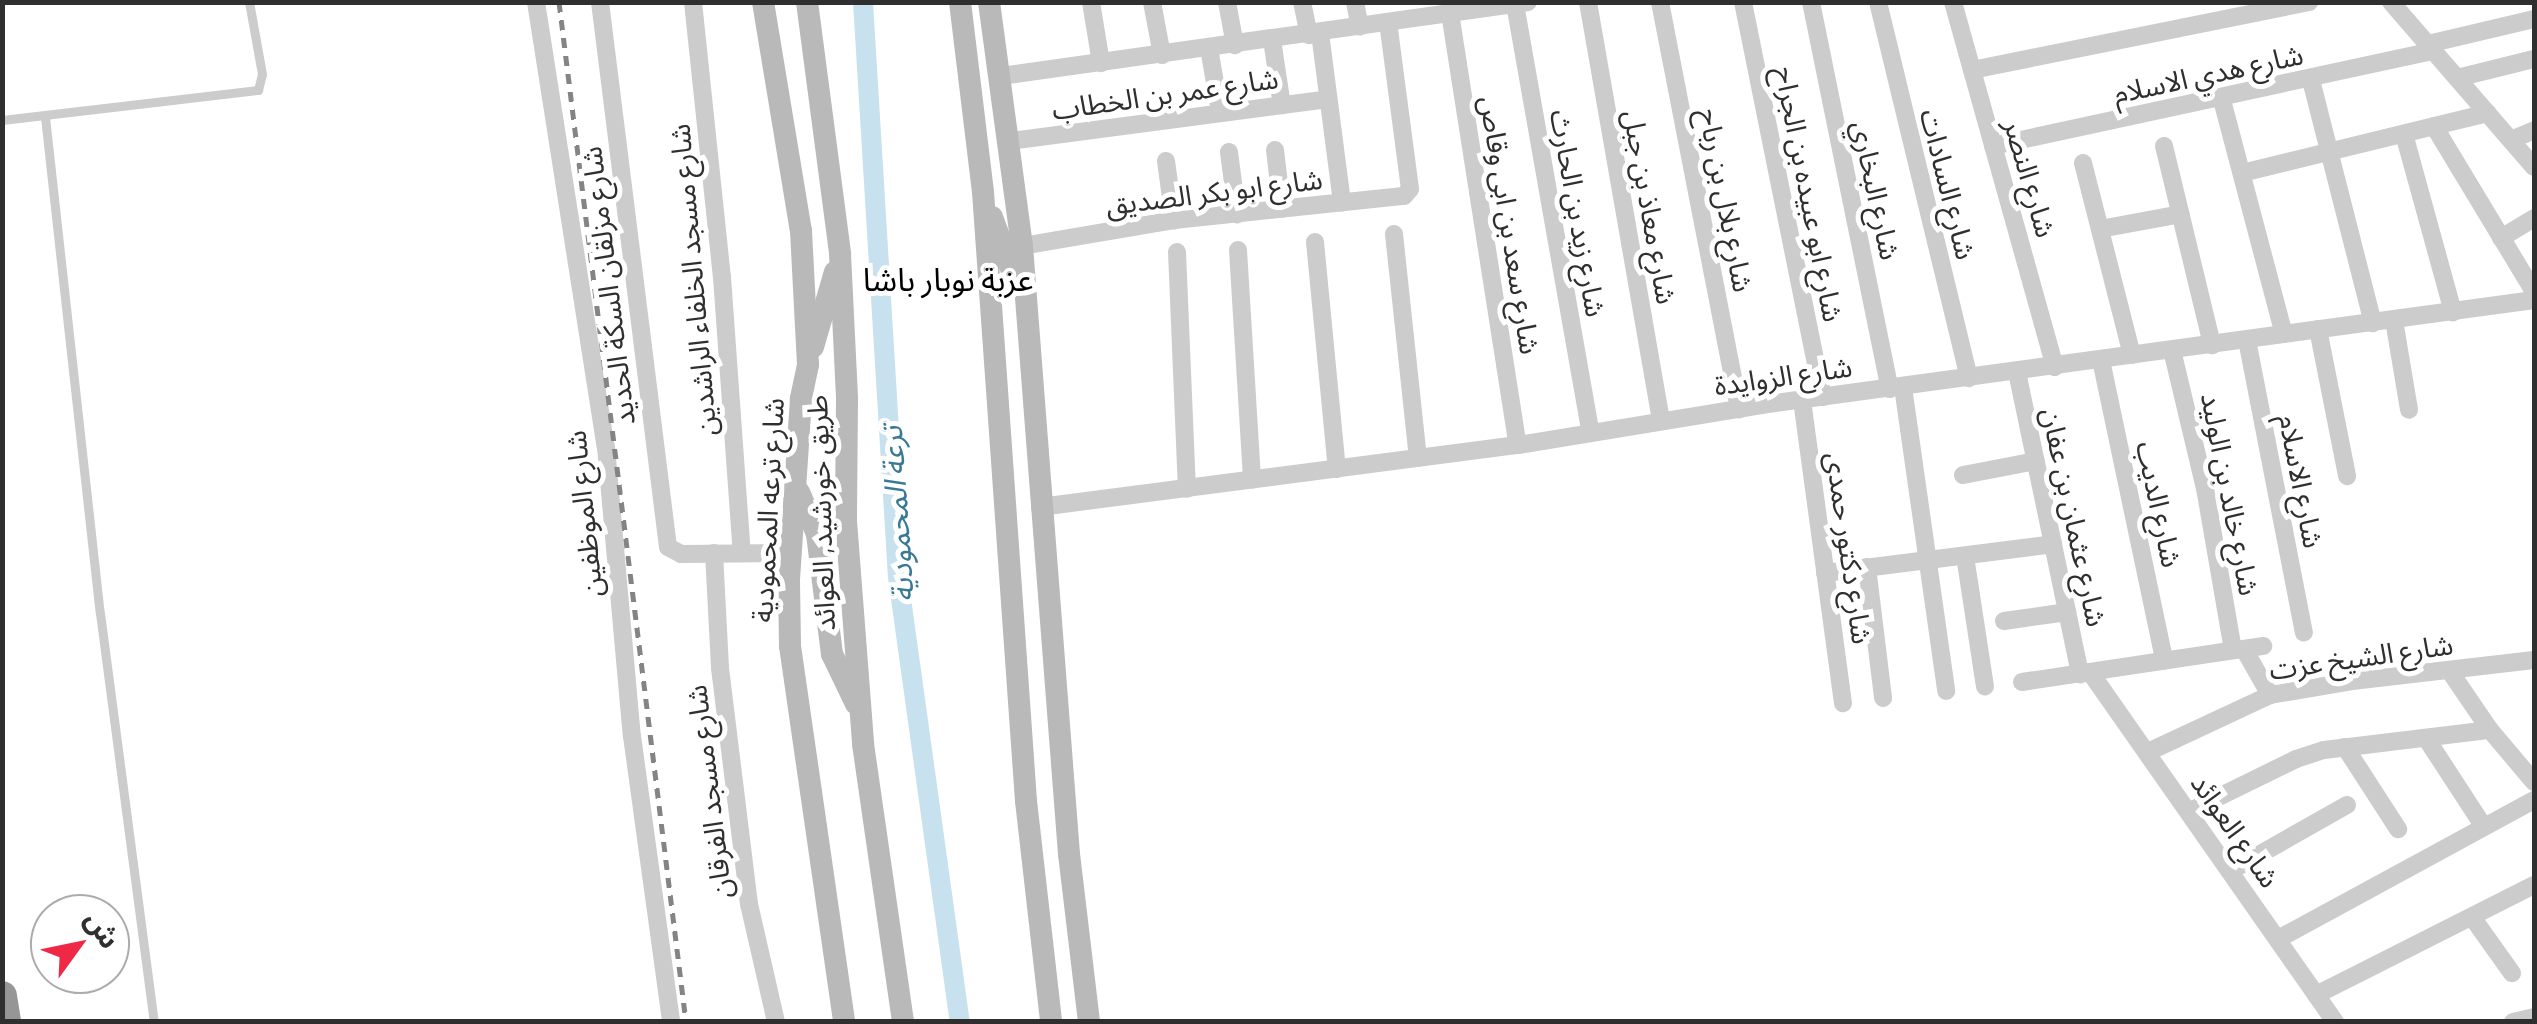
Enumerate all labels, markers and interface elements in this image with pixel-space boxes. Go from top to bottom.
street label: شارع هدي الاسلام [2110,36,2306,110]
street label: شارع عمر بن الخطاب [1050,60,1280,126]
street label: شارع ابو عبيده بن الجراح [1769,63,1851,325]
street label: شارع سعد بن ابى وقاص [1474,94,1548,356]
street label: شارع بلال بن رباح [1693,105,1761,295]
street label: شارع السادات [1914,105,1984,263]
street label: شارع زيد بن الحارث [1544,107,1614,319]
street label: شارع معاذ بن جبل [1617,107,1685,307]
street label: شارع النصر [1998,115,2064,241]
street label: شارع البخاري [1846,117,1908,263]
street label: شارع مسجد الخلفاء الراشدين [662,123,722,437]
street label: شارع مزلقان السكة الحديد [573,145,641,427]
street label: شارع ابو بكر الصديق [1104,161,1324,221]
district label: عزبة نوبار باشا [863,259,1033,297]
street label: شارع الزوايدة [1712,349,1854,401]
street label: شارع خالد بن الوليد [2195,390,2267,598]
street label: طريق خورشيد, العوائد [799,394,841,632]
street label: شارع ترعه المحمودية [744,397,790,623]
street label: شارع عثمان بن عفان [2035,405,2115,629]
street label: شارع الاسلام [2273,411,2331,551]
water label: ترعة المحمودية [872,425,920,603]
street label: شارع الموظفين [558,429,608,599]
street label: شارع الديب [2130,438,2190,570]
street label: شارع دكتور حمدى [1820,450,1880,646]
street label: شارع الشيخ عزت [2267,626,2455,686]
street label: شارع مسجد الفرقان [678,683,738,901]
street label: شارع العوائد [2185,767,2287,893]
north arrow [30,894,130,994]
text: ش [79,903,128,954]

